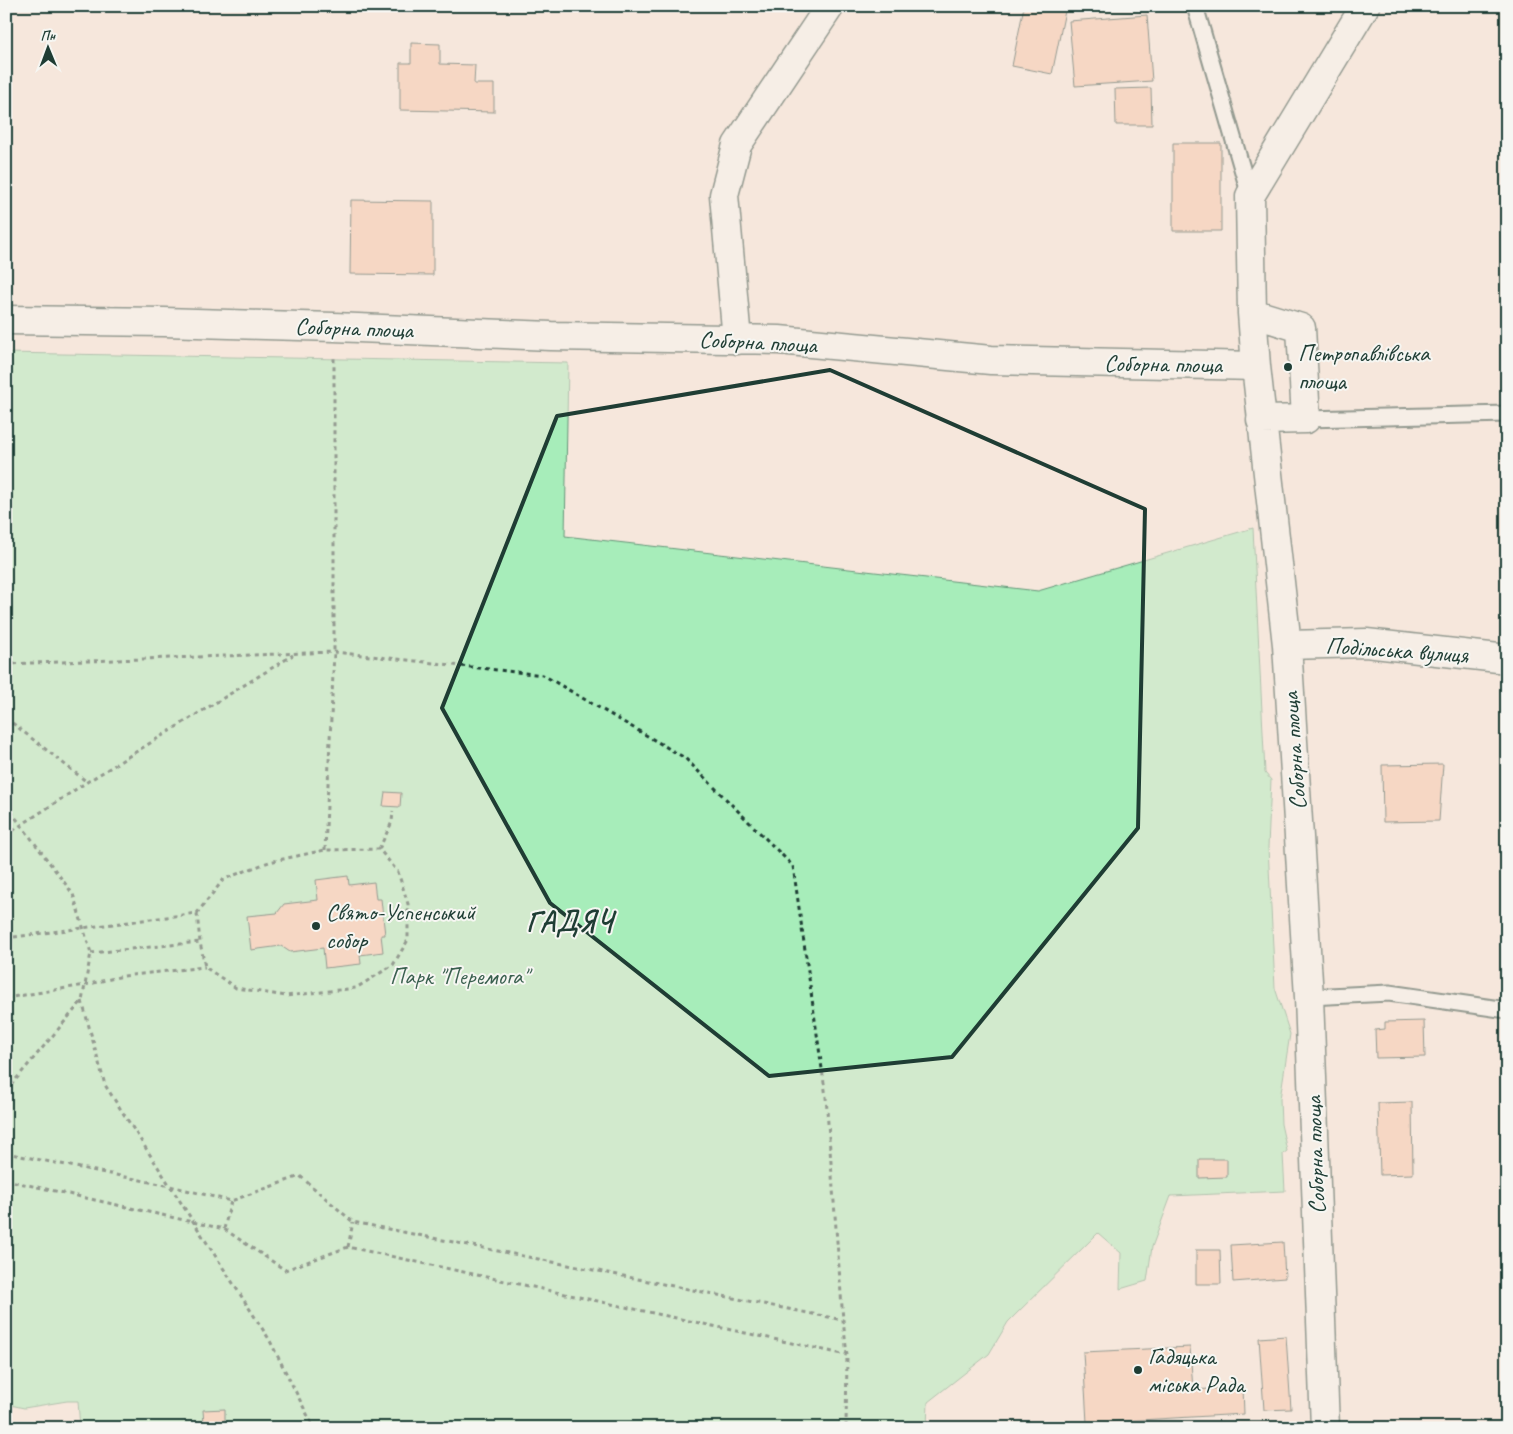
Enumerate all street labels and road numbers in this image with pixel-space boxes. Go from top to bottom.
street label: Соборна площа [295,311,415,345]
street label: Соборна площа [698,324,819,360]
street label: Соборна площа [1104,348,1224,380]
street label: Подільська вулиця [1325,630,1470,670]
street label: Соборна площа [1275,690,1313,811]
street label: Соборна площа [1298,1094,1332,1214]

